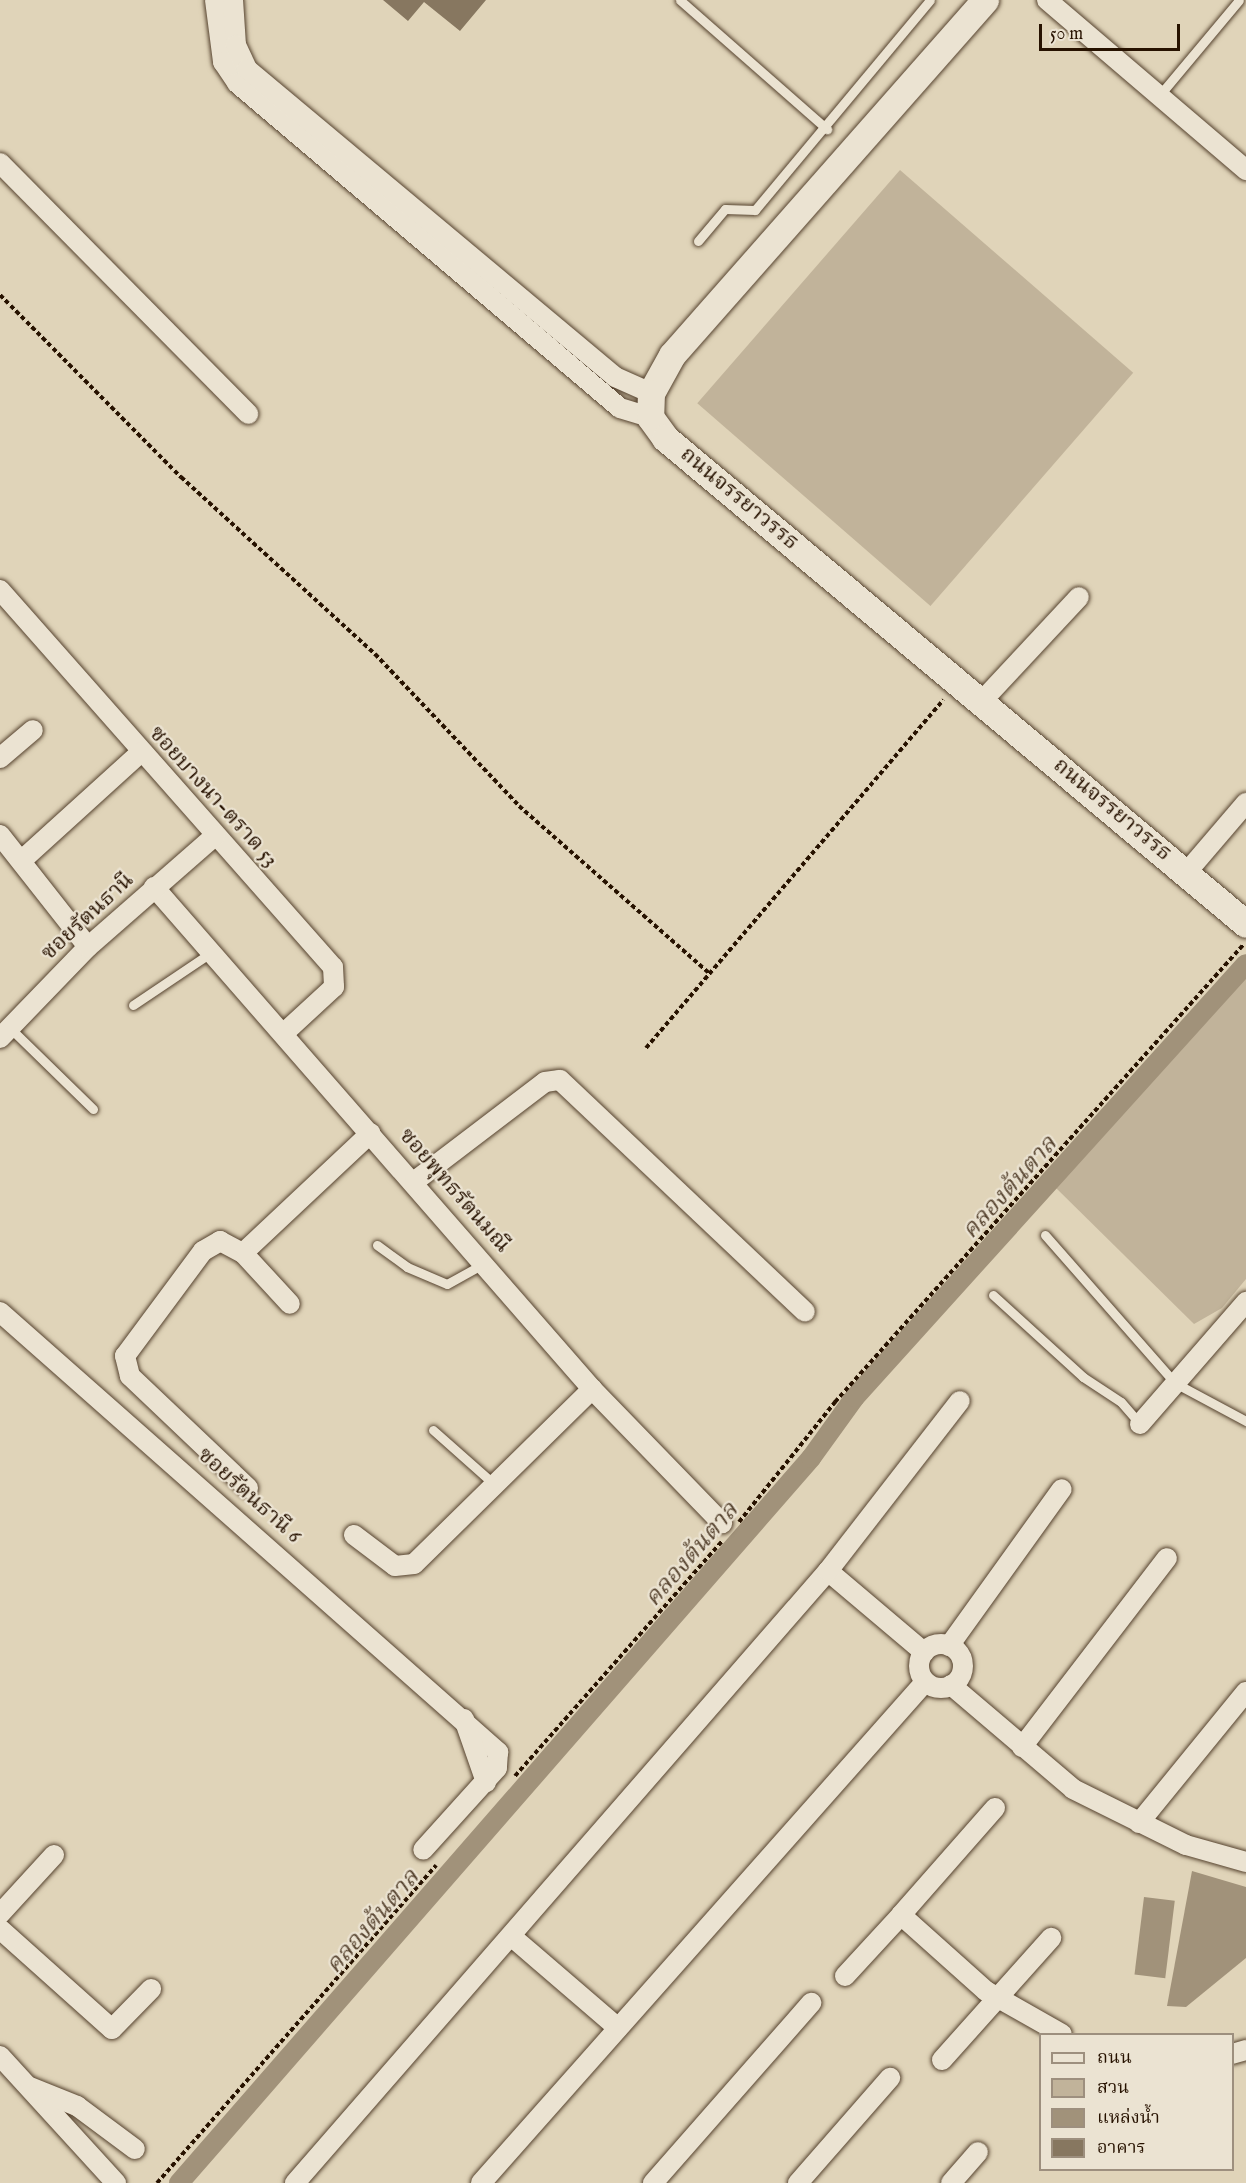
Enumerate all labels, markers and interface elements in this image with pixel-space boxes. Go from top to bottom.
scale bar [1042,12,1183,50]
text: 50 m [1050,23,1083,46]
street label: ถนนจรรยาวรรธ [674,442,804,556]
street label: ซอยบางนา-ตราด 53 [143,721,283,873]
street label: ถนนจรรยาวรรธ [1047,753,1177,867]
street label: ซอยรัตนธานี [36,868,140,966]
street label: ซอยพุทธรัตนมณี [393,1123,515,1259]
water label: คลองต้นตาล [956,1131,1064,1245]
street label: ซอยรัตนธานี 6 [192,1442,306,1550]
water label: คลองต้นตาล [639,1497,745,1613]
water label: คลองต้นตาล [320,1864,426,1980]
legend [1039,2033,1234,2171]
text: ถนน [1097,2047,1132,2070]
text: สวน [1097,2077,1129,2100]
text: แหล่งน้ำ [1097,2107,1160,2130]
text: อาคาร [1097,2137,1146,2160]

